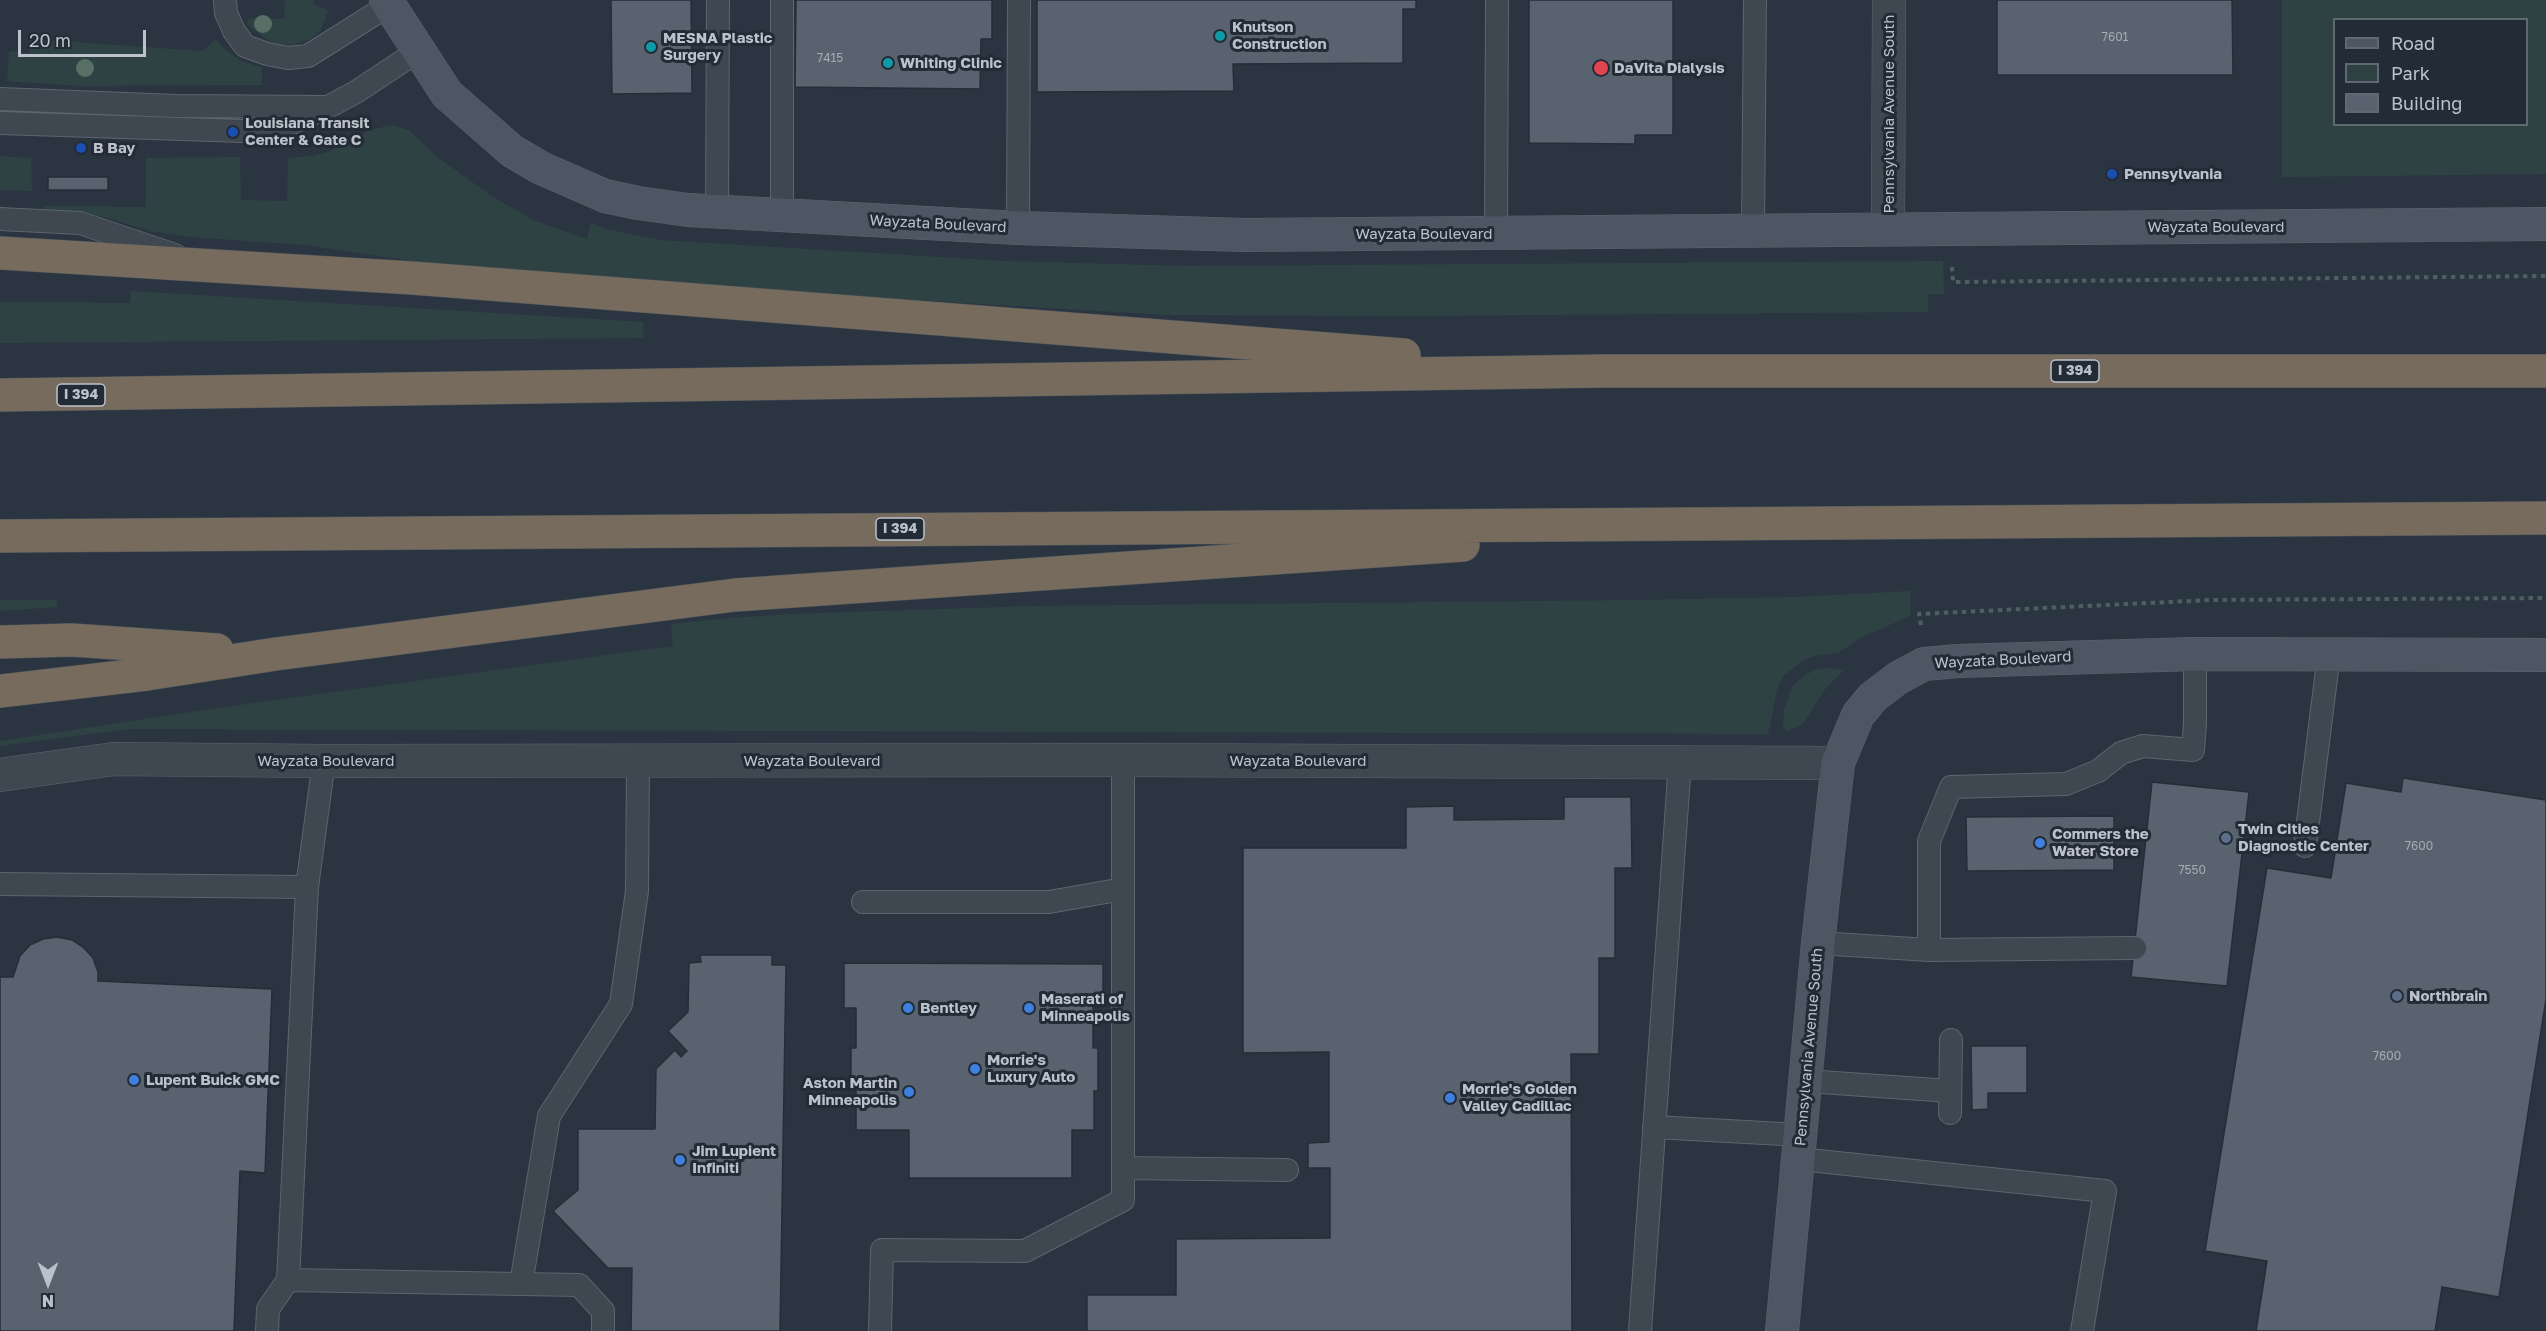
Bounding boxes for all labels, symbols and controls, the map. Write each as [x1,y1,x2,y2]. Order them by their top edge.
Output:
street label: Pennsylvania Avenue South [1880,14,1898,214]
scale bar [21,18,148,56]
place label: Knutson Construction [1232,18,1327,53]
legend [2333,18,2528,126]
text: 20 m [29,29,71,51]
place label: MESNA Plastic Surgery [663,29,772,64]
marker: Knutson Construction [1213,29,1227,43]
house number: 7601 [2102,30,2128,44]
text: Road [2391,32,2435,54]
marker: MESNA Plastic Surgery [644,40,658,54]
house number: 7415 [817,51,843,65]
place label: Whiting Clinic [900,54,1002,72]
marker: Whiting Clinic [881,56,895,70]
marker: DaVita Dialysis [1592,59,1610,77]
place label: DaVita Dialysis [1614,59,1725,77]
text: Park [2391,62,2430,84]
text: Building [2391,92,2462,114]
place label: Louisiana Transit Center & Gate C [245,114,369,149]
marker: Louisiana Transit Center & Gate C [226,125,240,139]
place label: B Bay [93,139,135,157]
marker: B Bay [74,141,88,155]
place label: Pennsylvania [2124,165,2222,183]
marker: Pennsylvania [2105,167,2119,181]
street label: Wayzata Boulevard [869,211,1007,237]
street label: Wayzata Boulevard [2147,218,2285,236]
street label: Wayzata Boulevard [1355,225,1493,243]
road number: I 394 [2051,360,2099,382]
road number: I 394 [57,384,105,406]
road number: I 394 [876,518,924,540]
street label: Wayzata Boulevard [1934,647,2072,673]
street label: Wayzata Boulevard [257,752,395,770]
street label: Wayzata Boulevard [743,752,881,770]
street label: Wayzata Boulevard [1229,752,1367,770]
place label: Twin Cities Diagnostic Center [2238,820,2369,855]
place label: Commers the Water Store [2052,825,2149,860]
marker: Twin Cities Diagnostic Center [2219,831,2233,845]
marker: Commers the Water Store [2033,836,2047,850]
house number: 7600 [2405,839,2433,853]
house number: 7550 [2178,863,2206,877]
street label: Pennsylvania Avenue South [1791,947,1827,1147]
place label: Northbrain [2409,987,2487,1005]
marker: Northbrain [2390,989,2404,1003]
place label: Maserati of Minneapolis [1041,990,1130,1025]
place label: Bentley [920,999,977,1017]
marker: Bentley [901,1001,915,1015]
marker: Maserati of Minneapolis [1022,1001,1036,1015]
house number: 7600 [2373,1049,2401,1063]
place label: Morrie's Luxury Auto [987,1051,1075,1086]
marker: Morrie's Luxury Auto [968,1062,982,1076]
place label: Lupent Buick GMC [146,1071,280,1089]
marker: Lupent Buick GMC [127,1073,141,1087]
place label: Aston Martin Minneapolis [803,1074,897,1109]
place label: Morrie's Golden Valley Cadillac [1462,1080,1577,1115]
marker: Aston Martin Minneapolis [902,1085,916,1099]
marker: Morrie's Golden Valley Cadillac [1443,1091,1457,1105]
place label: Jim Lupient Infiniti [692,1142,776,1177]
marker: Jim Lupient Infiniti [673,1153,687,1167]
north arrow [18,1253,78,1313]
text: N [42,1291,54,1311]

